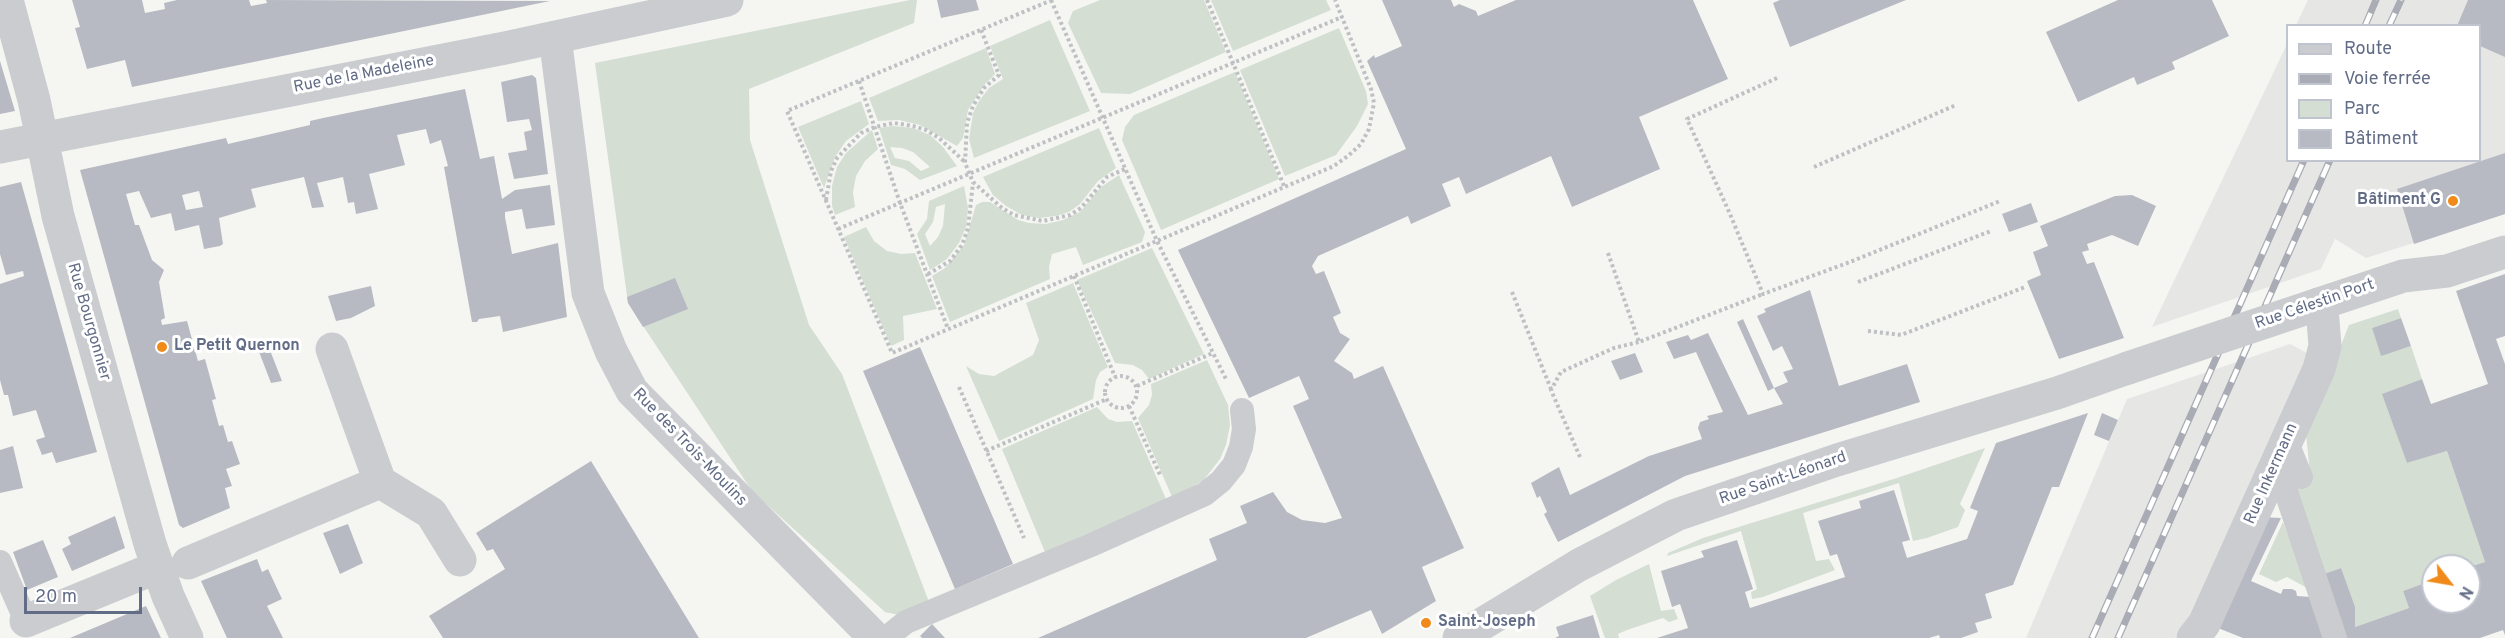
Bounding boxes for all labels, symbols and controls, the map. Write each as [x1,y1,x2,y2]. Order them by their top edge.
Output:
legend [2286,24,2481,162]
text: Route [2344,38,2392,61]
street label: Rue de la Madeleine [292,52,436,98]
text: Voie ferrée [2344,68,2431,91]
text: Parc [2344,98,2380,121]
text: Bâtiment [2344,128,2418,151]
place label: Bâtiment G [2357,191,2441,211]
marker: Bâtiment G [2446,194,2460,208]
street label: Rue Bourgonnier [62,261,114,383]
street label: Rue Célestin Port [2253,276,2377,334]
place label: Le Petit Quernon [174,337,300,357]
marker: Le Petit Quernon [155,340,169,354]
street label: Rue des Trois-Moulins [628,385,750,511]
street label: Rue Inkermann [2241,420,2303,528]
street label: Rue Saint-Léonard [1717,448,1849,510]
north arrow [2421,554,2481,614]
scale bar [27,575,146,613]
text: N [2453,582,2476,602]
text: 20 m [35,586,77,609]
place label: Saint-Joseph [1438,613,1536,633]
marker: Saint-Joseph [1419,616,1433,630]

